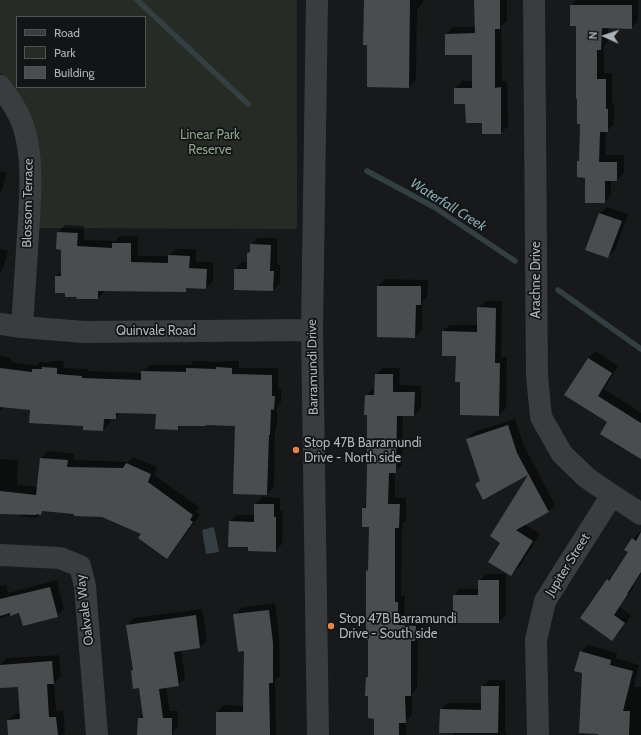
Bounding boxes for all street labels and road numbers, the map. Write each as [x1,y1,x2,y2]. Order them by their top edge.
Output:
street label: Blossom Terrace [19,158,37,248]
street label: Arachne Drive [528,241,544,319]
street label: Barramundi Drive [304,319,322,415]
street label: Quinvale Road [116,323,196,339]
street label: Jupiter Street [542,531,594,599]
street label: Oakvale Way [73,574,97,646]

